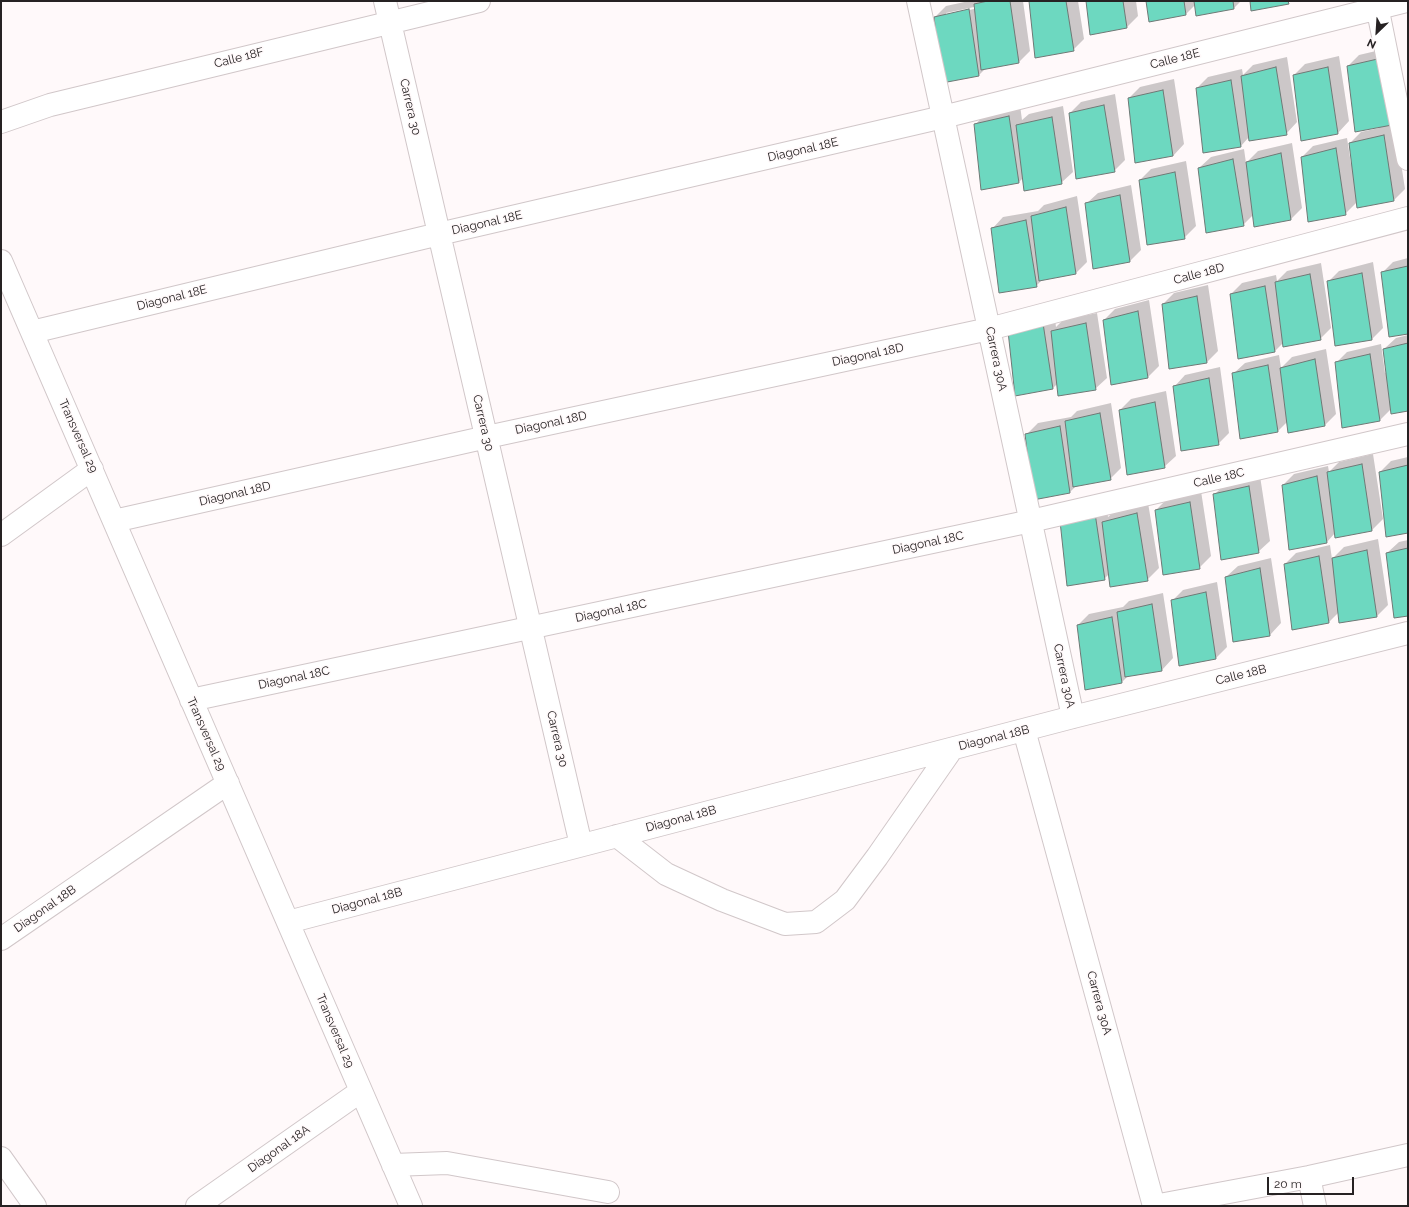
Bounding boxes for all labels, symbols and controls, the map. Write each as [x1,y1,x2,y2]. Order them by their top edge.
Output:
north arrow [1357,12,1397,52]
text: N [1365,36,1378,51]
street label: Calle 18F [213,45,265,71]
street label: Calle 18E [1149,46,1201,72]
street label: Carrera 30 [397,77,423,137]
street label: Diagonal 18E [766,135,840,165]
street label: Diagonal 18E [450,208,524,238]
street label: Calle 18D [1172,260,1226,288]
street label: Diagonal 18E [135,282,209,314]
street label: Carrera 30A [982,325,1010,393]
street label: Diagonal 18D [831,340,905,370]
street label: Carrera 30 [470,393,496,453]
street label: Transversal 29 [55,397,101,475]
street label: Diagonal 18D [514,408,588,438]
street label: Calle 18C [1192,465,1246,491]
street label: Diagonal 18D [198,479,272,509]
street label: Diagonal 18C [891,528,965,558]
street label: Diagonal 18C [574,596,648,626]
street label: Carrera 30A [1050,642,1078,710]
street label: Calle 18B [1214,662,1268,688]
street label: Diagonal 18C [257,663,331,693]
street label: Transversal 29 [183,695,229,773]
street label: Carrera 30 [544,709,570,769]
street label: Diagonal 18B [957,722,1031,754]
street label: Diagonal 18B [644,803,718,835]
street label: Diagonal 18B [11,882,79,936]
street label: Diagonal 18B [330,885,404,917]
street label: Carrera 30A [1084,970,1114,1036]
street label: Transversal 29 [313,992,357,1070]
street label: Diagonal 18A [245,1122,313,1176]
scale bar [1269,1169,1356,1195]
text: 20 m [1274,1177,1302,1191]

